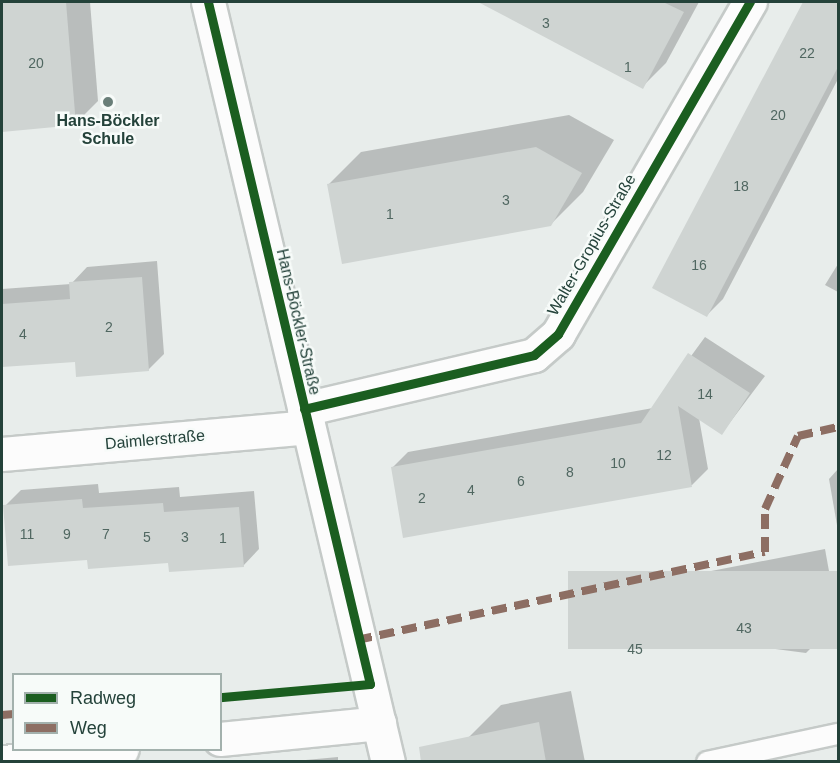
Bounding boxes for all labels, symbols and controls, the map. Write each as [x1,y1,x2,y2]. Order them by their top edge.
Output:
house number: 3 [542,15,550,31]
house number: 22 [799,45,815,61]
house number: 20 [28,55,44,71]
house number: 1 [624,59,632,75]
marker: Hans-Böckler Schule [101,95,115,109]
house number: 20 [770,107,786,123]
place label: Hans-Böckler Schule [56,111,160,149]
street label: Walter-Gropius-Straße [544,171,640,319]
house number: 18 [733,178,749,194]
house number: 3 [502,192,510,208]
house number: 1 [386,206,394,222]
street label: Hans-Böckler-Straße [272,247,324,397]
house number: 16 [691,257,707,273]
house number: 2 [105,319,113,335]
house number: 4 [19,326,27,342]
house number: 14 [697,386,713,402]
street label: Daimlerstraße [104,426,206,454]
house number: 12 [656,447,672,463]
house number: 10 [610,455,626,471]
house number: 8 [566,464,574,480]
house number: 6 [517,473,525,489]
house number: 4 [467,482,475,498]
house number: 2 [418,490,426,506]
house number: 11 [20,526,34,542]
house number: 9 [63,526,71,542]
house number: 7 [102,526,110,542]
house number: 5 [143,529,151,545]
house number: 3 [181,529,189,545]
house number: 1 [219,530,227,546]
house number: 43 [736,620,752,636]
house number: 45 [627,641,643,657]
legend [12,673,222,751]
text: Radweg [70,688,136,708]
text: Weg [70,718,107,738]

